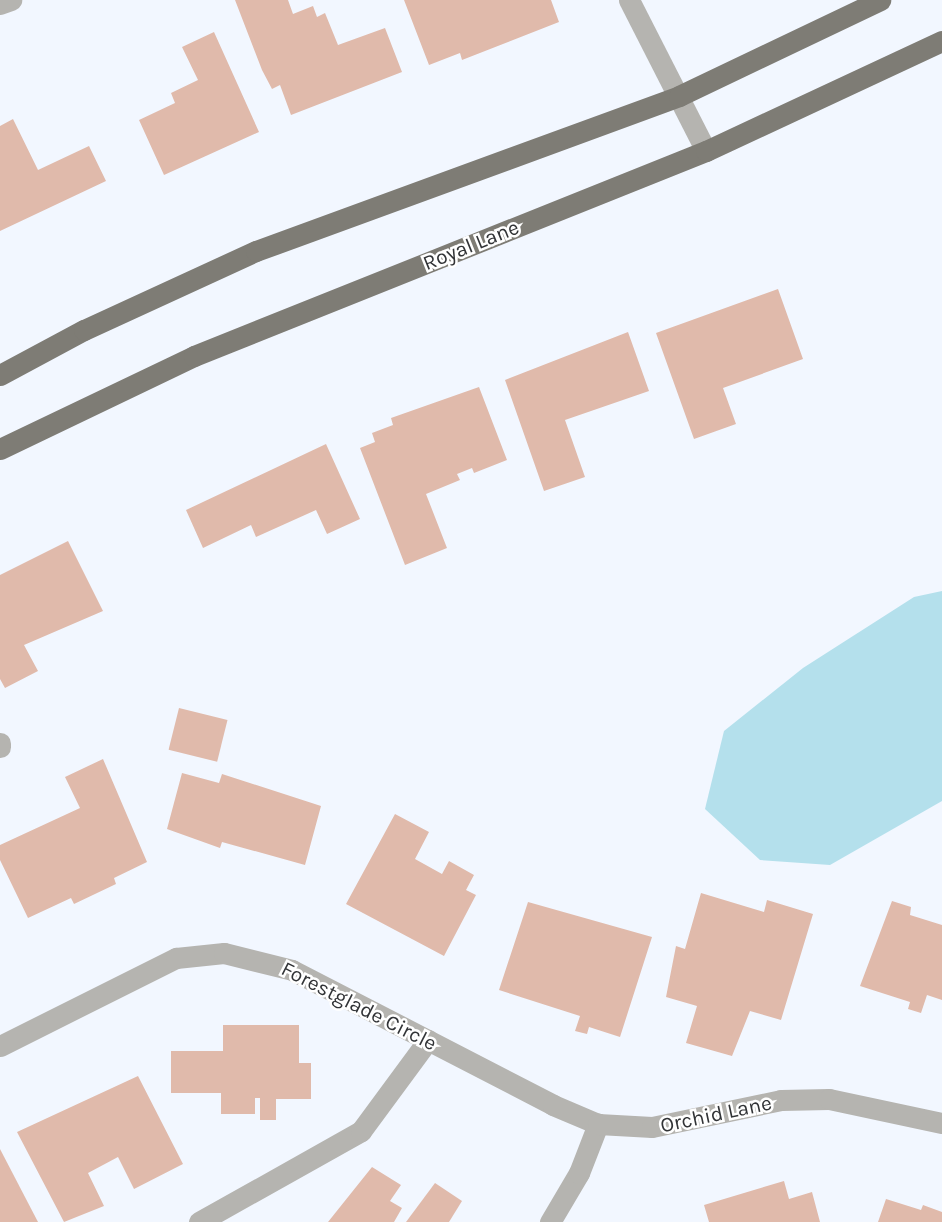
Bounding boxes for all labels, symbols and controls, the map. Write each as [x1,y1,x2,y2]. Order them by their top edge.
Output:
street label: Royal Lane [419,214,523,276]
street label: Forestglade Circle [277,956,441,1056]
street label: Orchid Lane [658,1090,774,1138]

